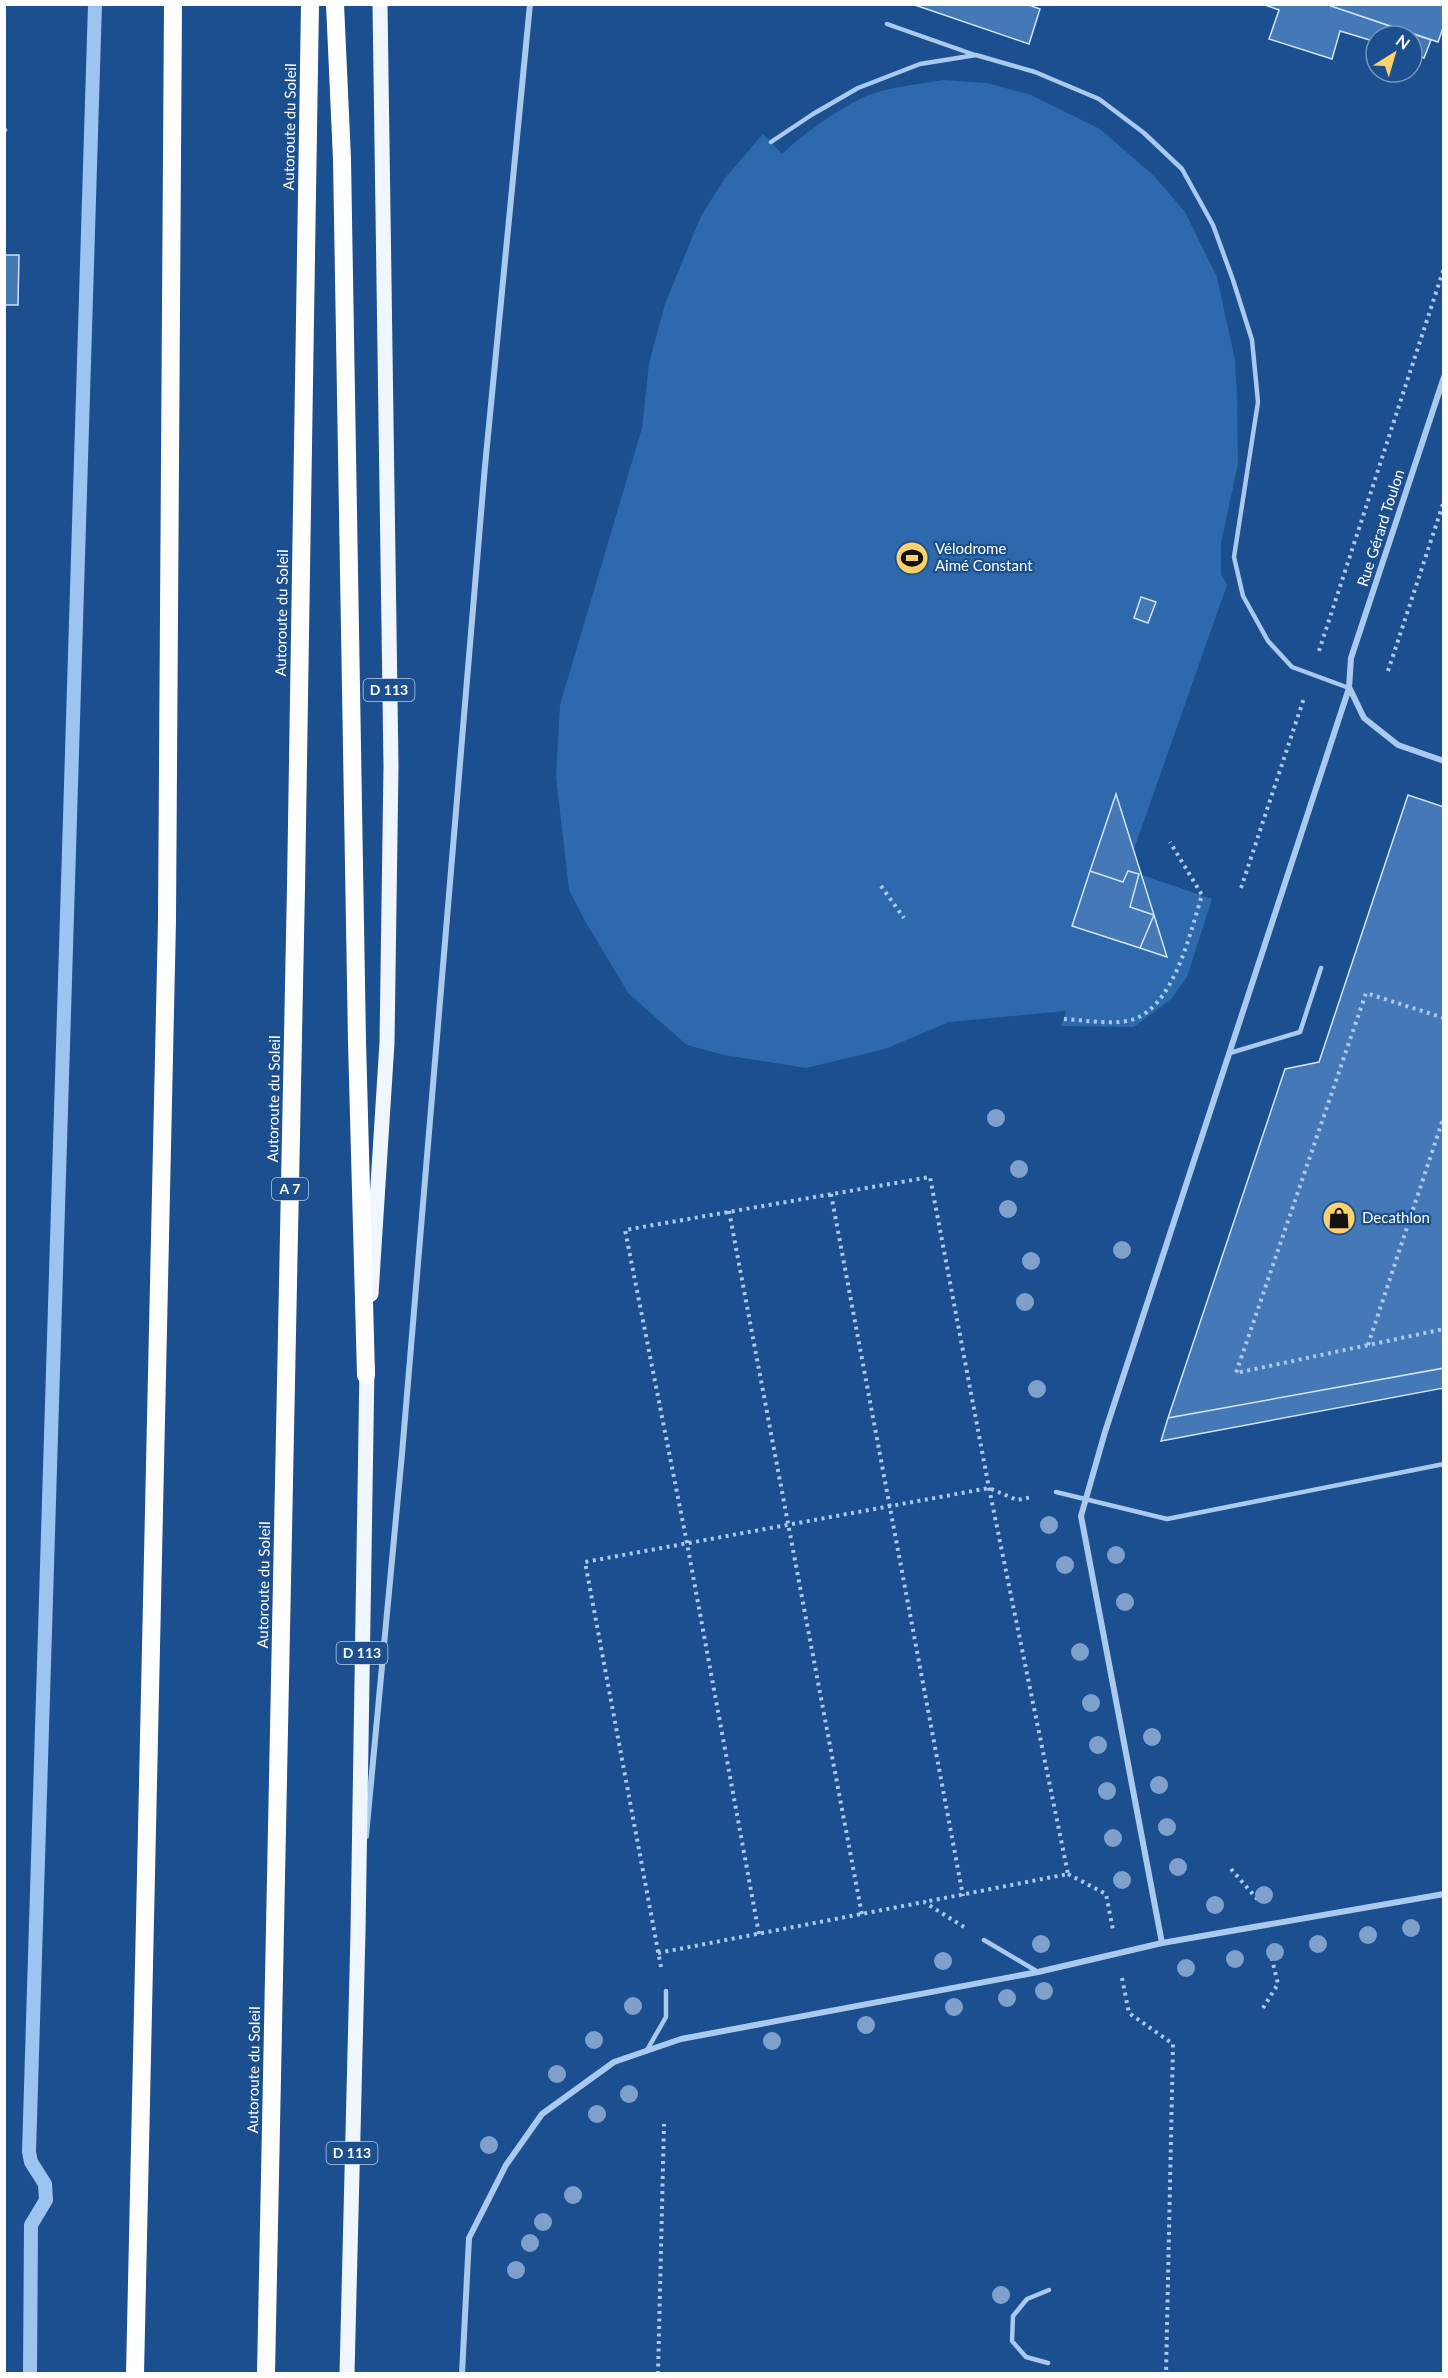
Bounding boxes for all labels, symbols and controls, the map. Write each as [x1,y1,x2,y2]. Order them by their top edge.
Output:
north arrow [1364,24,1424,84]
text: N [1393,30,1414,53]
street label: Autoroute du Soleil [279,63,299,191]
street label: Rue Gérard Toulon [1353,467,1407,589]
place label: Vélodrome Aimé Constant [935,539,1033,574]
sports icon: Vélodrome Aimé Constant [894,540,930,576]
street label: Autoroute du Soleil [271,549,291,677]
road number: D 113 [364,679,414,701]
street label: Autoroute du Soleil [263,1035,283,1163]
road number: A 7 [272,1178,308,1200]
shop icon: Decathlon [1321,1200,1357,1236]
place label: Decathlon [1362,1208,1430,1226]
street label: Autoroute du Soleil [253,1521,273,1649]
road number: D 113 [336,1642,388,1664]
street label: Autoroute du Soleil [243,2006,263,2134]
road number: D 113 [326,2142,378,2164]

